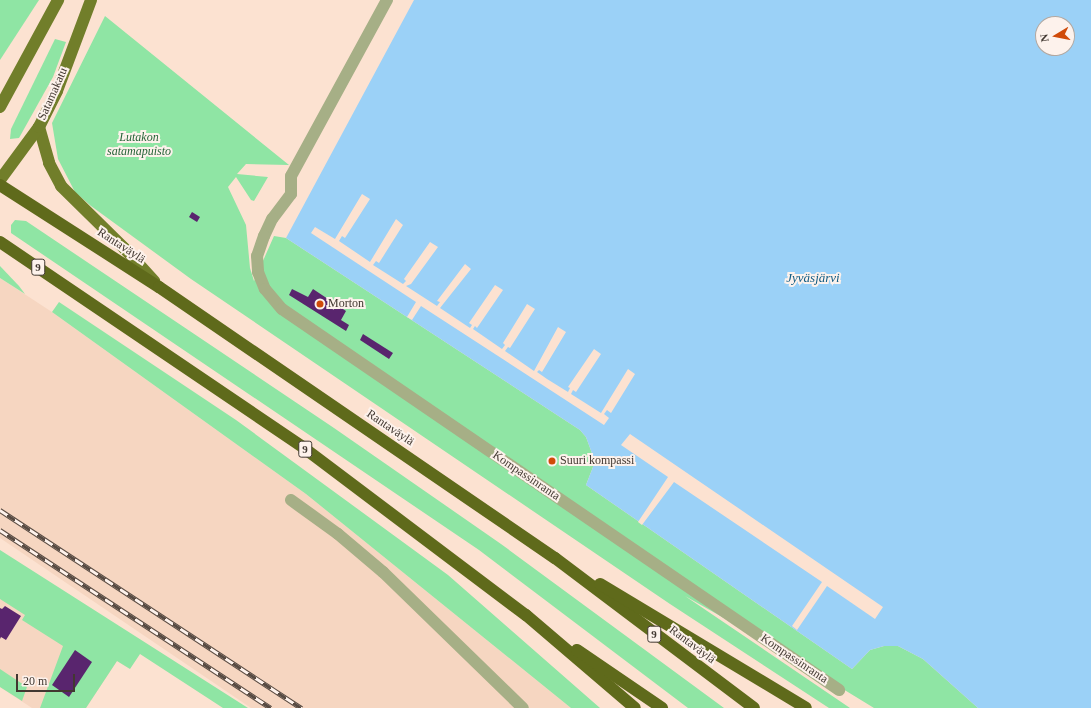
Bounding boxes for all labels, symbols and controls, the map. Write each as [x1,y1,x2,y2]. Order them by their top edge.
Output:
north arrow [1035,16,1075,56]
text: N [1038,33,1051,43]
street label: Satamakatu [35,66,71,122]
park label: Lutakon satamapuisto [107,131,171,159]
street label: Rantaväylä [94,225,148,267]
road number: 9 [31,258,45,276]
water label: Jyväsjärvi [786,270,840,286]
place label: Morton [328,297,364,311]
marker: Morton [315,299,325,309]
street label: Rantaväylä [364,407,416,449]
road number: 9 [298,440,312,458]
street label: Kompassinranta [490,448,562,504]
place label: Suuri kompassi [560,454,634,468]
marker: Suuri kompassi [547,456,557,466]
street label: Rantaväylä [666,623,718,667]
road number: 9 [647,625,661,643]
street label: Kompassinranta [758,631,830,687]
scale bar [18,666,77,692]
text: 20 m [23,674,47,688]

